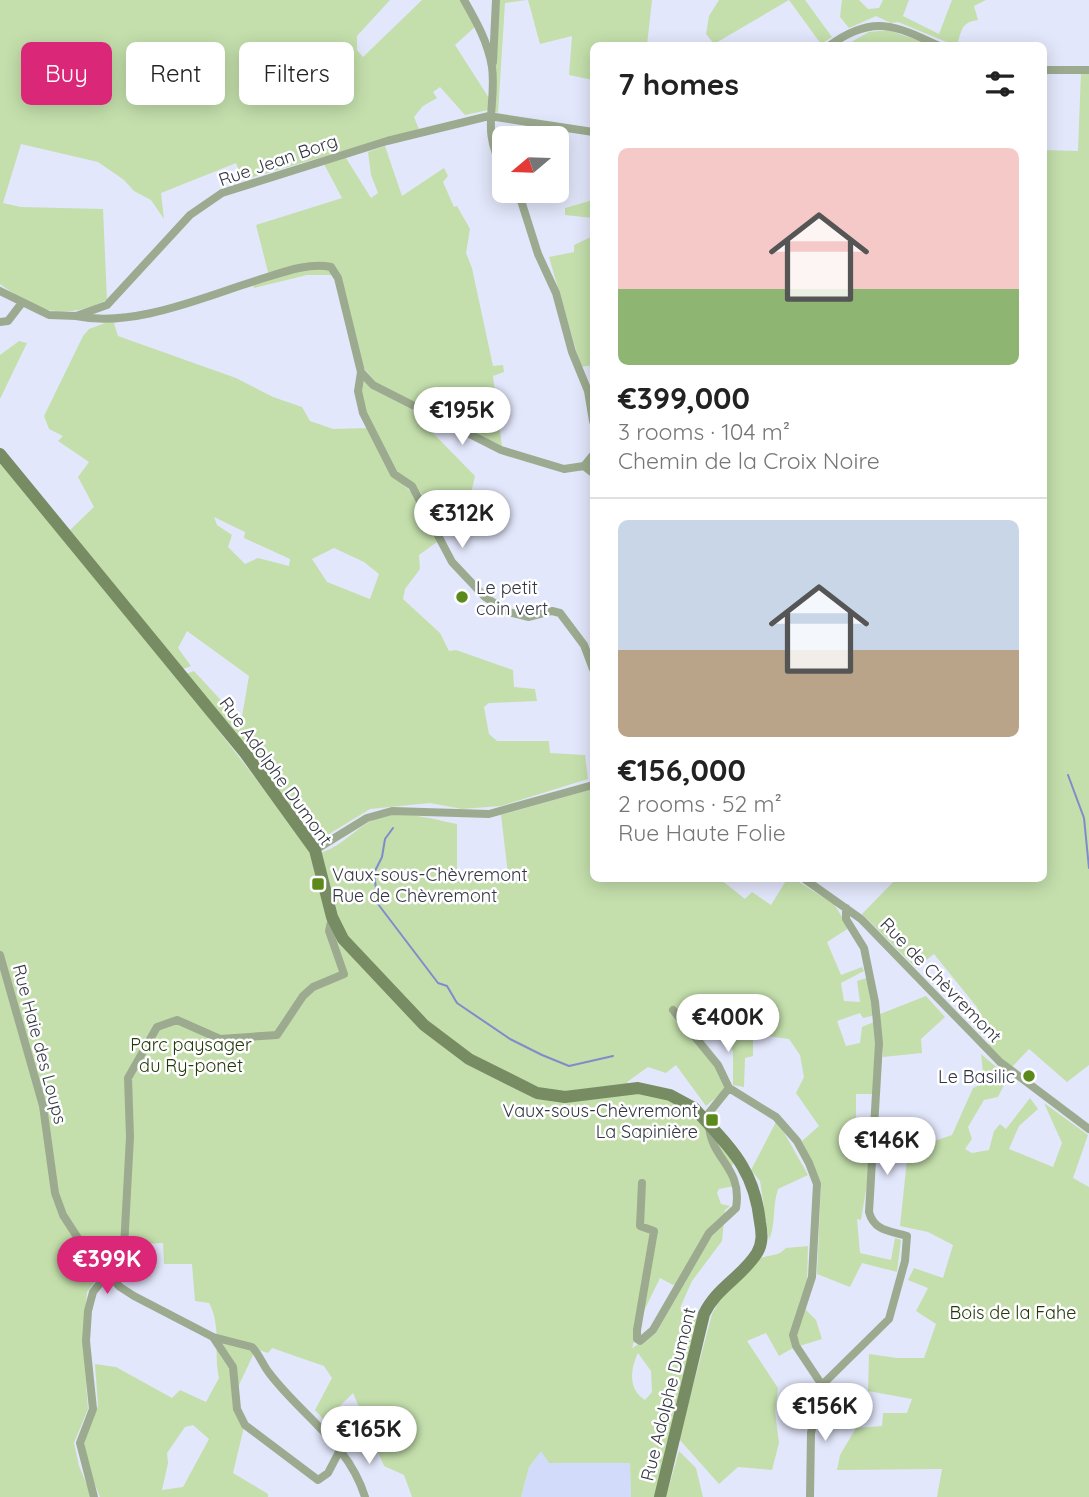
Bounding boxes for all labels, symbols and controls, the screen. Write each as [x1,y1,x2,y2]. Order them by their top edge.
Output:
chip: Buy [21,42,112,105]
chip: Rent [126,42,225,105]
chip: Filters [239,42,354,105]
text: 7 homes [618,65,739,103]
icon: filters [981,65,1019,103]
north arrow [492,126,569,203]
map controls [492,126,569,203]
street label: Rue Jean Borg [215,129,341,191]
icon: home [756,194,882,320]
text: €399,000 [618,379,750,417]
pin: €195K [413,388,511,447]
text: €195K [430,395,494,424]
text: 3 rooms · 104 m² [618,417,790,446]
text: Chemin de la Croix Noire [618,446,880,475]
pin: €312K [413,490,511,550]
text: €312K [430,498,494,527]
icon: home [756,566,882,692]
place label: Le petit coin vert [476,576,548,620]
marker: Le petit coin vert [454,589,470,605]
street label: Rue Adolphe Dumont [214,692,338,850]
text: €156,000 [618,751,746,789]
text: 2 rooms · 52 m² [618,789,782,818]
text: Rue Haute Folie [618,818,786,847]
place label: Vaux-sous-Chèvremont Rue de Chèvremont [332,863,528,907]
marker: Vaux-sous-Chèvremont Rue de Chèvremont [310,876,326,892]
street label: Rue de Chèvremont [875,913,1007,1047]
street label: Rue Haie des Loups [8,962,72,1126]
pin: €400K [679,995,777,1054]
text: €400K [692,1002,764,1031]
park label: Parc paysager du Ry-ponet [130,1033,252,1077]
place label: Le Basilic [938,1065,1015,1088]
marker: Le Basilic [1021,1068,1037,1084]
place label: Vaux-sous-Chèvremont La Sapinière [502,1099,698,1143]
marker: Vaux-sous-Chèvremont La Sapinière [704,1112,720,1128]
pin: €146K [838,1118,936,1177]
text: €146K [855,1125,919,1154]
pin: €399K [58,1236,156,1296]
text: €399K [73,1244,141,1273]
park label: Bois de la Fahe [950,1301,1076,1324]
street label: Rue Adolphe Dumont [635,1305,701,1483]
pin: €156K [776,1384,874,1443]
text: €156K [793,1391,857,1420]
pin: €165K [320,1406,418,1466]
text: €165K [337,1414,401,1443]

